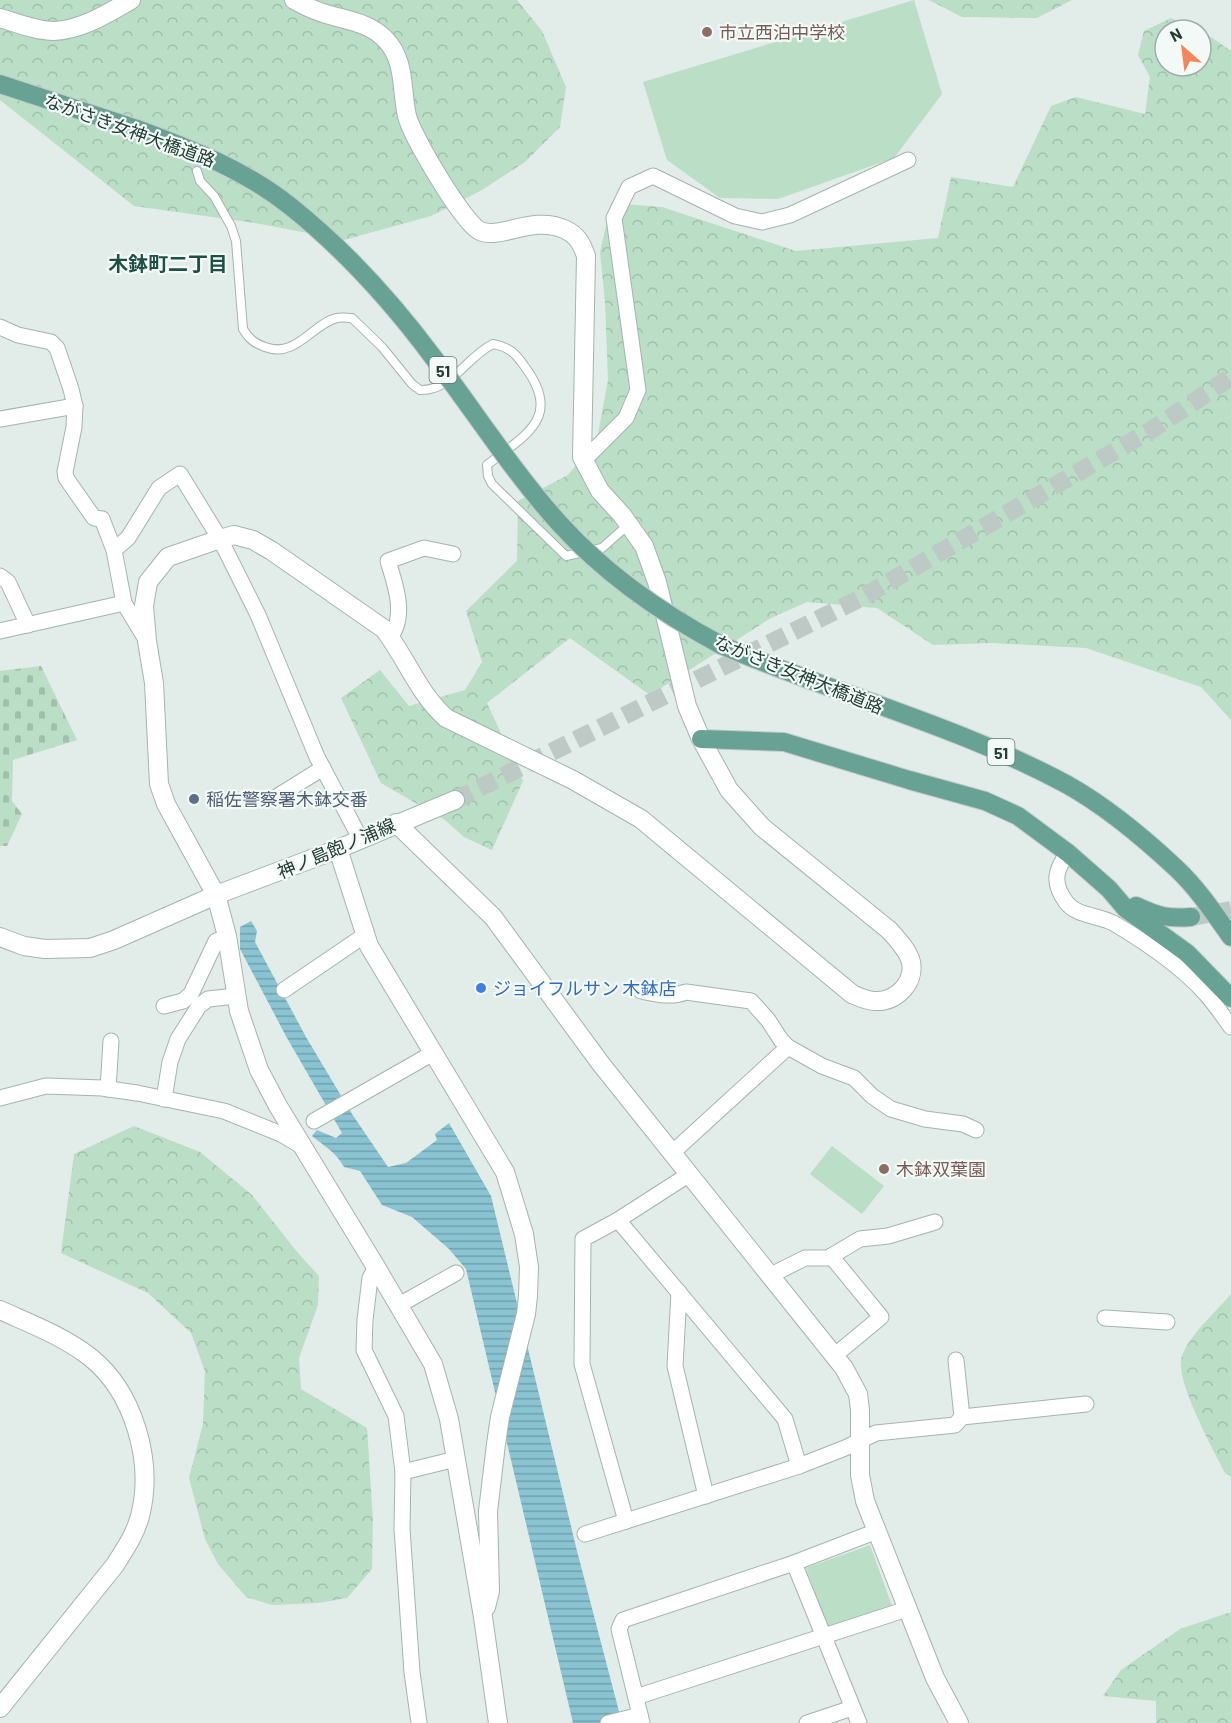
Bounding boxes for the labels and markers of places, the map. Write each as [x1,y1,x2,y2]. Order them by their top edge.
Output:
place label: 市立西泊中学校 [719,21,845,43]
marker: 市立西泊中学校 [700,25,714,39]
place label: 稲佐警察署木鉢交番 [206,788,368,810]
marker: 稲佐警察署木鉢交番 [187,792,201,806]
place label: ジョイフルサン 木鉢店 [493,977,677,999]
marker: ジョイフルサン 木鉢店 [474,981,488,995]
place label: 木鉢双葉園 [896,1158,986,1180]
marker: 木鉢双葉園 [877,1162,891,1176]

